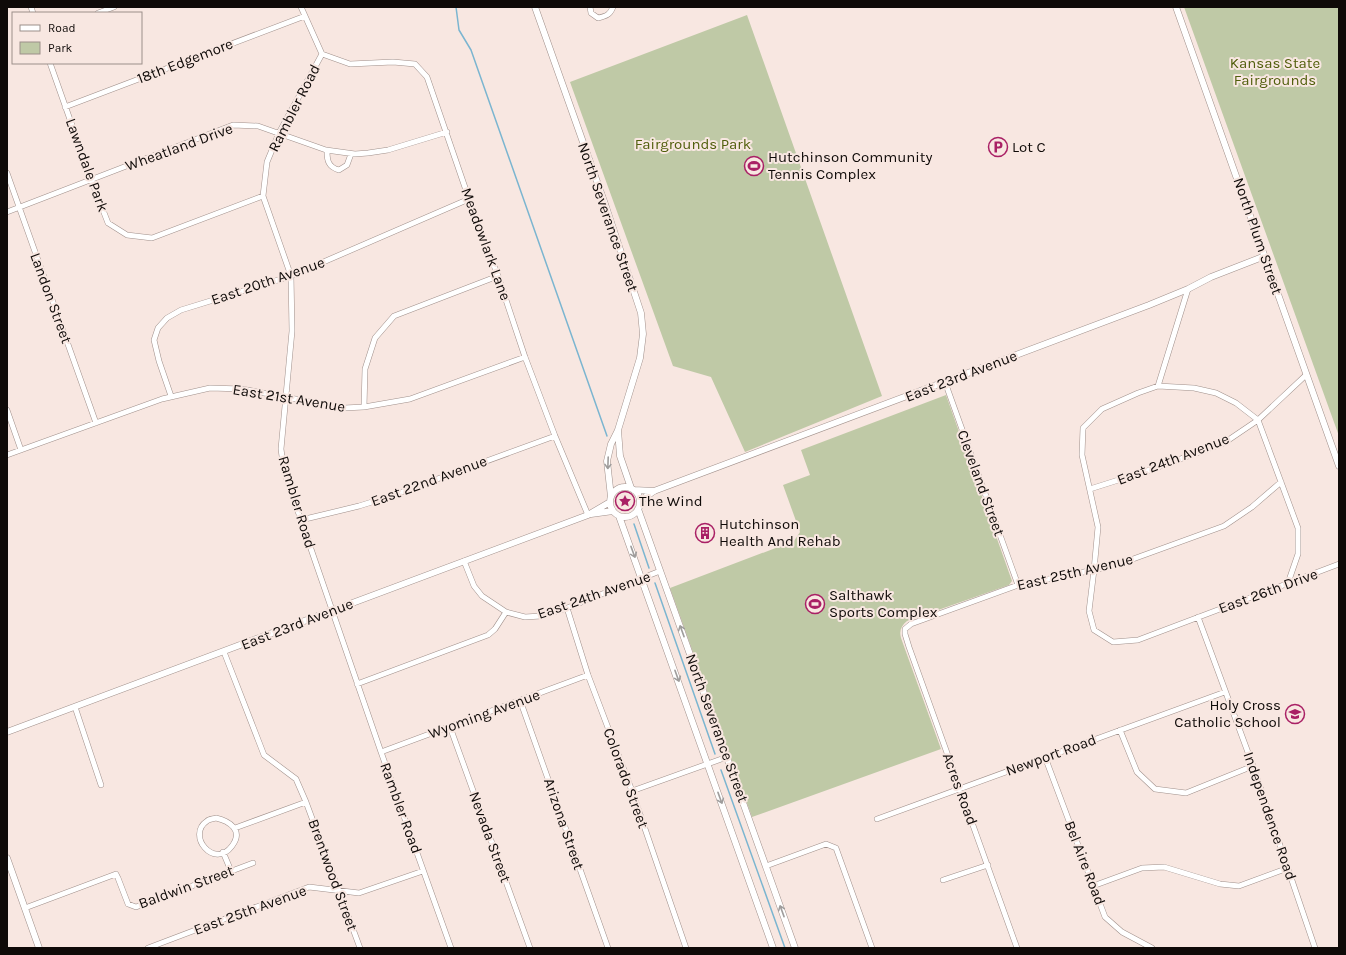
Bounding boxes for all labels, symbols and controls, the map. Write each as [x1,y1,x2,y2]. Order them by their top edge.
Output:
legend [12,12,142,64]
text: Road [48,21,76,35]
street label: 18th Edgemore [134,34,236,88]
text: Park [48,41,73,55]
park label: Kansas State Fairgrounds [1230,54,1320,89]
street label: Rambler Road [264,61,324,155]
street label: Lawndale Park [62,116,112,214]
street label: Wheatland Drive [123,119,235,175]
park label: Fairgrounds Park [635,135,751,153]
parking icon: Lot C [987,136,1009,158]
place label: Lot C [1012,138,1046,156]
street label: North Severance Street [574,140,642,295]
place label: Hutchinson Community Tennis Complex [768,148,932,183]
sports icon: Hutchinson Community Tennis Complex [743,155,765,177]
street label: North Plum Street [1230,175,1287,297]
street label: Meadowlark Lane [457,185,515,303]
street label: Landon Street [26,250,76,346]
street label: East 20th Avenue [209,253,327,309]
street label: East 23rd Avenue [902,346,1020,406]
street label: East 21st Avenue [231,380,347,416]
street label: Cleveland Street [953,428,1009,539]
street label: East 24th Avenue [1114,429,1232,489]
street label: East 22nd Avenue [369,452,489,510]
street label: Rambler Road [274,454,320,550]
one-way arrow [604,456,612,469]
place icon: The Wind [614,490,636,512]
place label: The Wind [639,492,703,510]
place label: Hutchinson Health And Rehab [719,515,841,550]
building icon: Hutchinson Health And Rehab [694,522,716,544]
one-way arrow [629,546,637,558]
street label: East 25th Avenue [1015,550,1135,594]
street label: East 26th Drive [1216,565,1320,617]
street label: East 24th Avenue [535,567,653,623]
place label: Salthawk Sports Complex [829,586,938,621]
sports icon: Salthawk Sports Complex [804,593,826,615]
street label: East 23rd Avenue [238,594,356,654]
one-way arrow [677,625,685,637]
street label: North Severance Street [682,651,752,805]
one-way arrow [673,669,681,681]
street label: Wyoming Avenue [426,685,542,743]
place label: Holy Cross Catholic School [1174,696,1281,731]
school or university icon: Holy Cross Catholic School [1284,703,1306,725]
street label: Colorado Street [600,725,653,831]
street label: Newport Road [1003,730,1099,780]
street label: Independence Road [1240,749,1300,883]
street label: Acres Road [939,750,981,828]
street label: Rambler Road [376,760,426,856]
street label: Arizona Street [540,776,588,873]
street label: Nevada Street [465,789,515,885]
one-way arrow [717,792,724,805]
street label: Brentwood Street [304,816,362,934]
street label: Bel Aire Road [1061,818,1109,908]
street label: Baldwin Street [136,861,236,913]
street label: East 25th Avenue [191,881,309,939]
one-way arrow [778,905,785,918]

